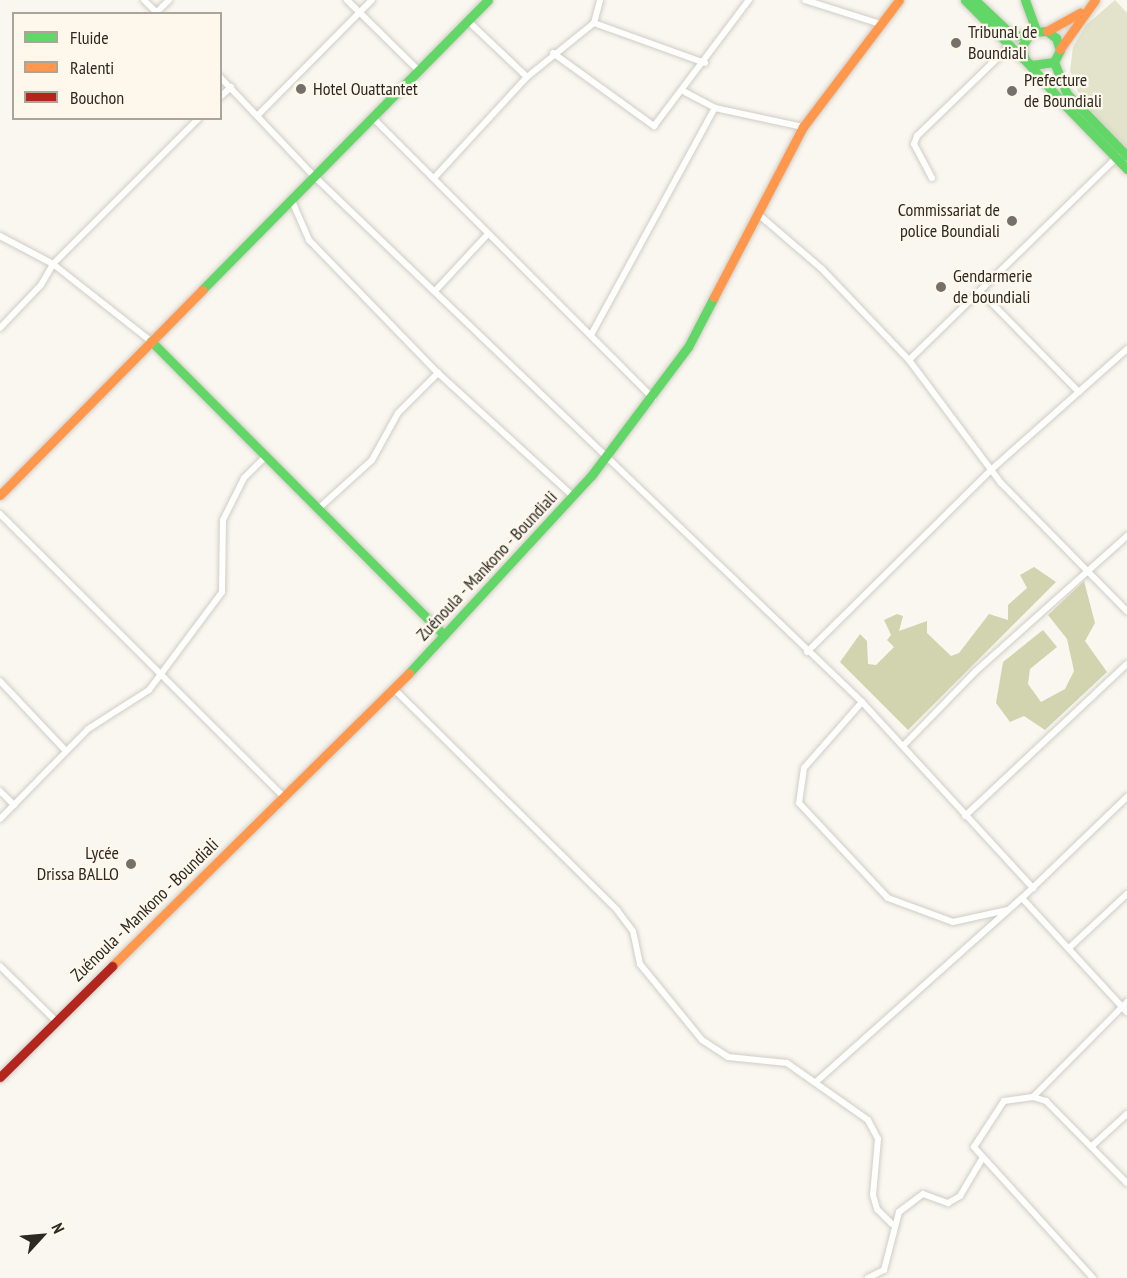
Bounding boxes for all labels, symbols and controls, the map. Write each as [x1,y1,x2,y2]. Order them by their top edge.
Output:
legend [12,12,222,120]
place label: Tribunal de Boundiali [968,22,1037,64]
text: Fluide [70,26,109,49]
marker: Tribunal de Boundiali [949,36,963,50]
text: Ralenti [70,56,114,79]
place label: Prefecture de Boundiali [1024,70,1102,112]
place label: Hotel Ouattantet [313,78,418,100]
marker: Hotel Ouattantet [294,82,308,96]
marker: Prefecture de Boundiali [1005,84,1019,98]
text: Bouchon [70,86,124,109]
place label: Commissariat de police Boundiali [898,200,1000,242]
marker: Commissariat de police Boundiali [1005,214,1019,228]
place label: Gendarmerie de boundiali [953,266,1033,308]
marker: Gendarmerie de boundiali [934,280,948,294]
street label: Zuénoula - Mankono - Boundiali [411,486,563,646]
street label: Zuénoula - Mankono - Boundiali [66,833,224,987]
place label: Lycée Drissa BALLO [37,843,119,886]
marker: Lycée Drissa BALLO [124,857,138,871]
north arrow [12,1206,72,1266]
text: N [47,1220,69,1236]

